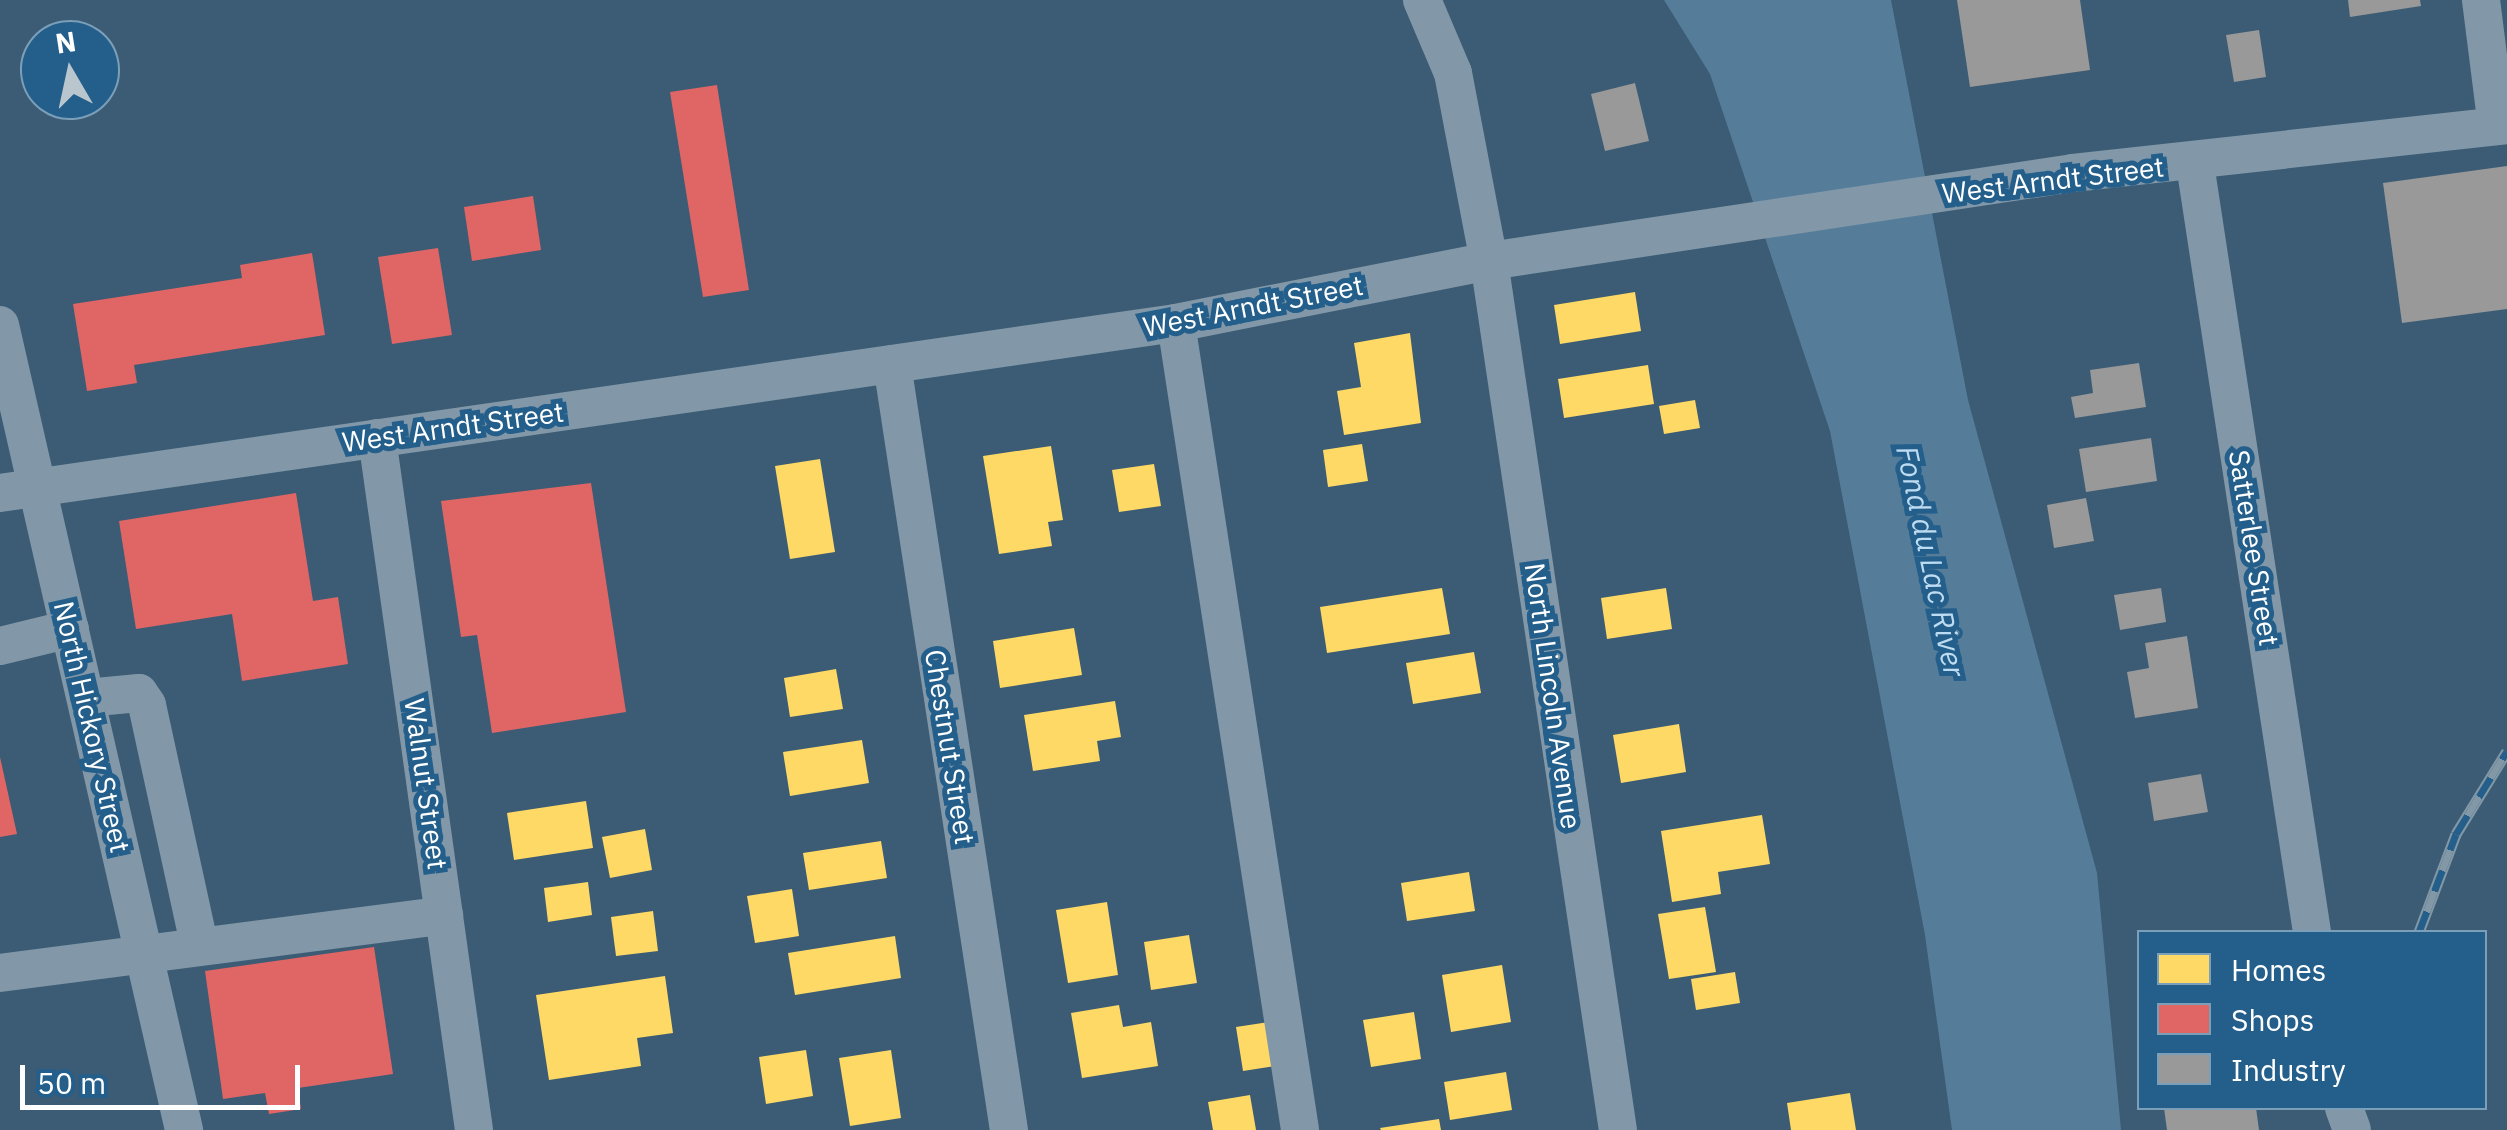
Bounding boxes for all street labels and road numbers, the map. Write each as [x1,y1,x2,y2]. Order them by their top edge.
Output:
street label: West Arndt Street [1940,150,2166,210]
street label: West Arndt Street [1140,268,1366,344]
street label: West Arndt Street [340,395,566,459]
street label: Satterlee Street [2222,448,2286,648]
street label: North Lincoln Avenue [1518,561,1588,831]
street label: North Hickory Street [47,598,137,856]
street label: Chestnut Street [918,647,982,847]
street label: Walnut Street [397,696,455,872]

